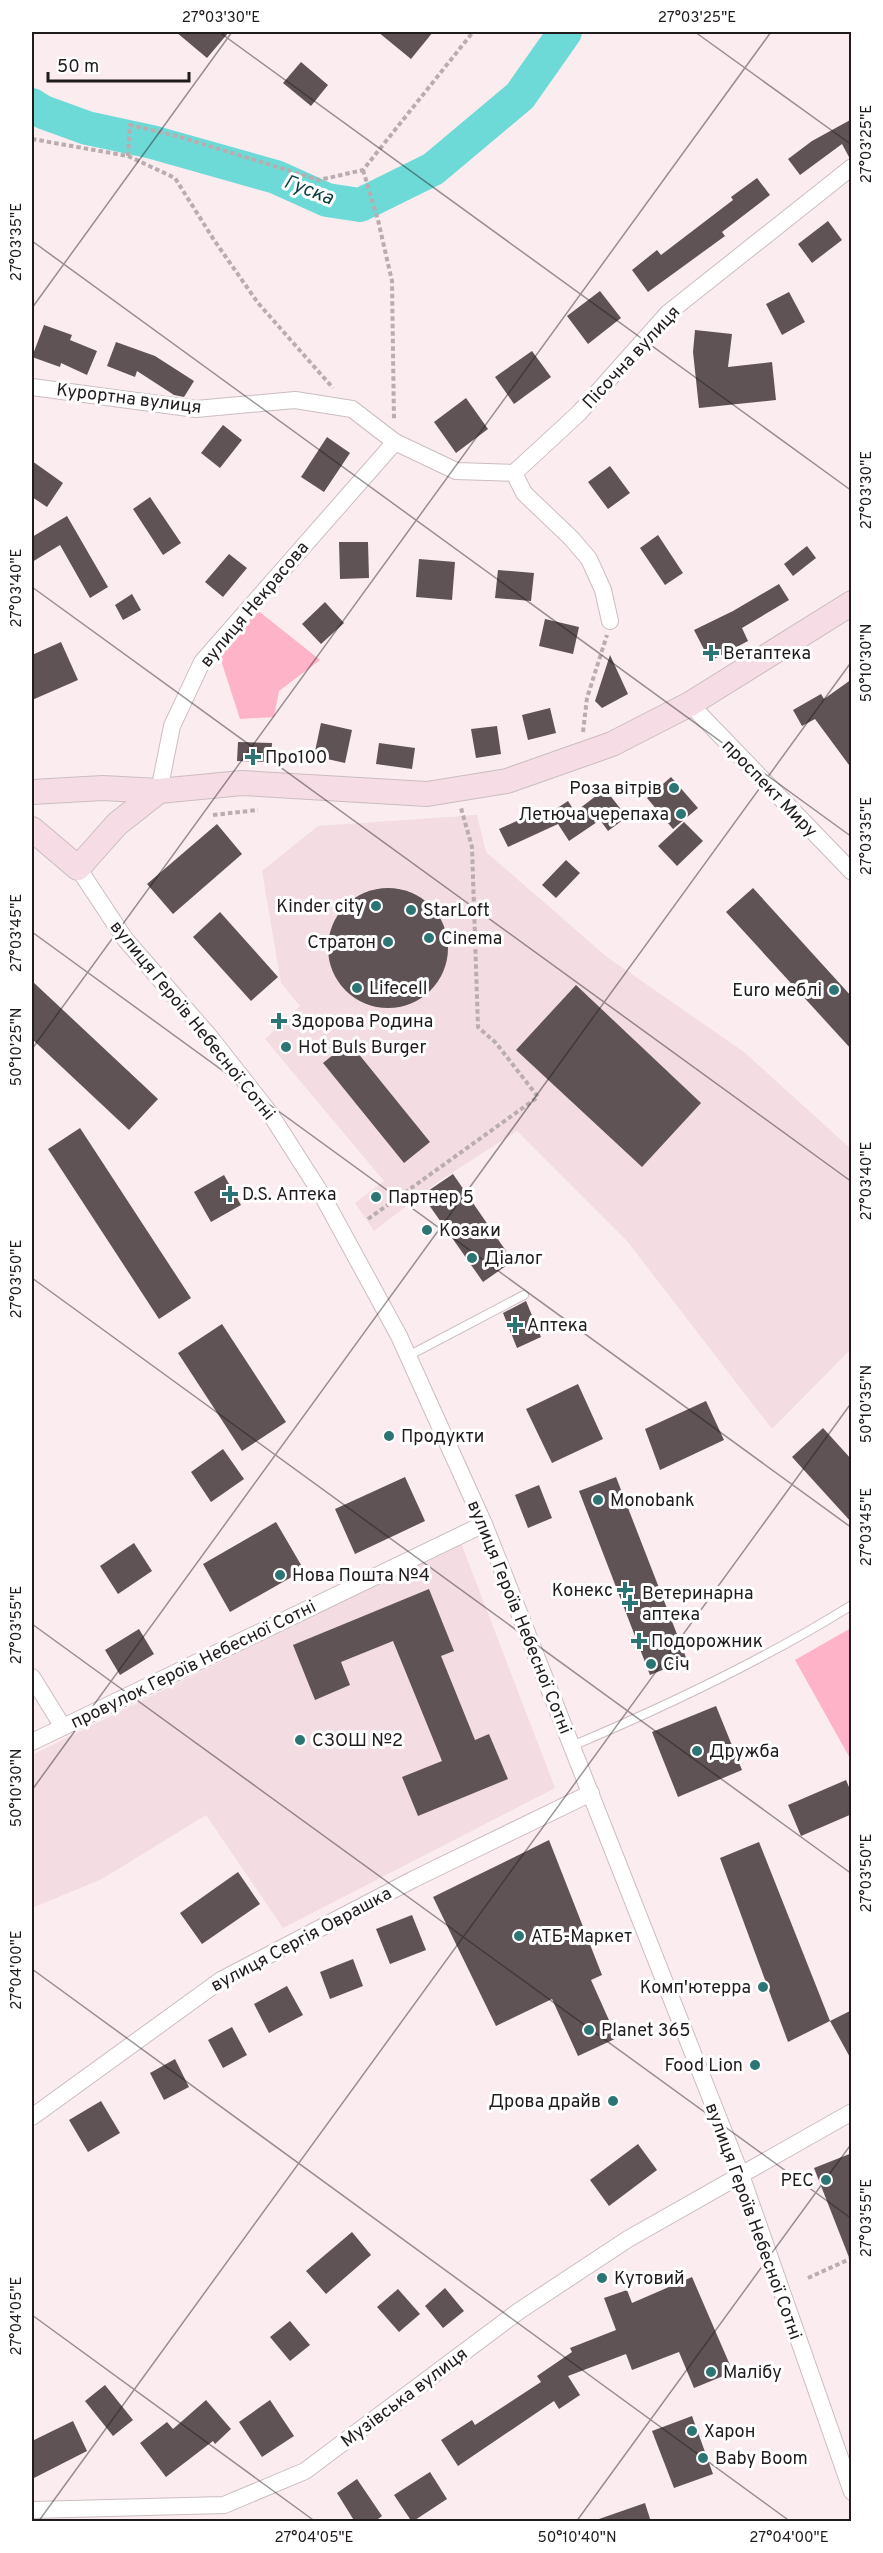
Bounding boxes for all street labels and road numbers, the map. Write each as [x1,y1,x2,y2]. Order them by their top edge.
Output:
street label: Пісочна вулиця [578,302,686,415]
street label: Курортна вулиця [55,379,203,420]
street label: вулиця Некрасова [196,537,315,673]
street label: проспект Миру [716,735,822,843]
street label: вулиця Героїв Небесної Сотні [104,916,280,1125]
street label: вулиця Героїв Небесної Сотні [461,1497,576,1738]
street label: провулок Героїв Небесної Сотні [67,1596,320,1735]
street label: вулиця Сергія Оврашка [207,1883,396,1998]
street label: вулиця Героїв Небесної Сотні [699,2100,806,2343]
street label: Музівська вулиця [337,2343,473,2453]

